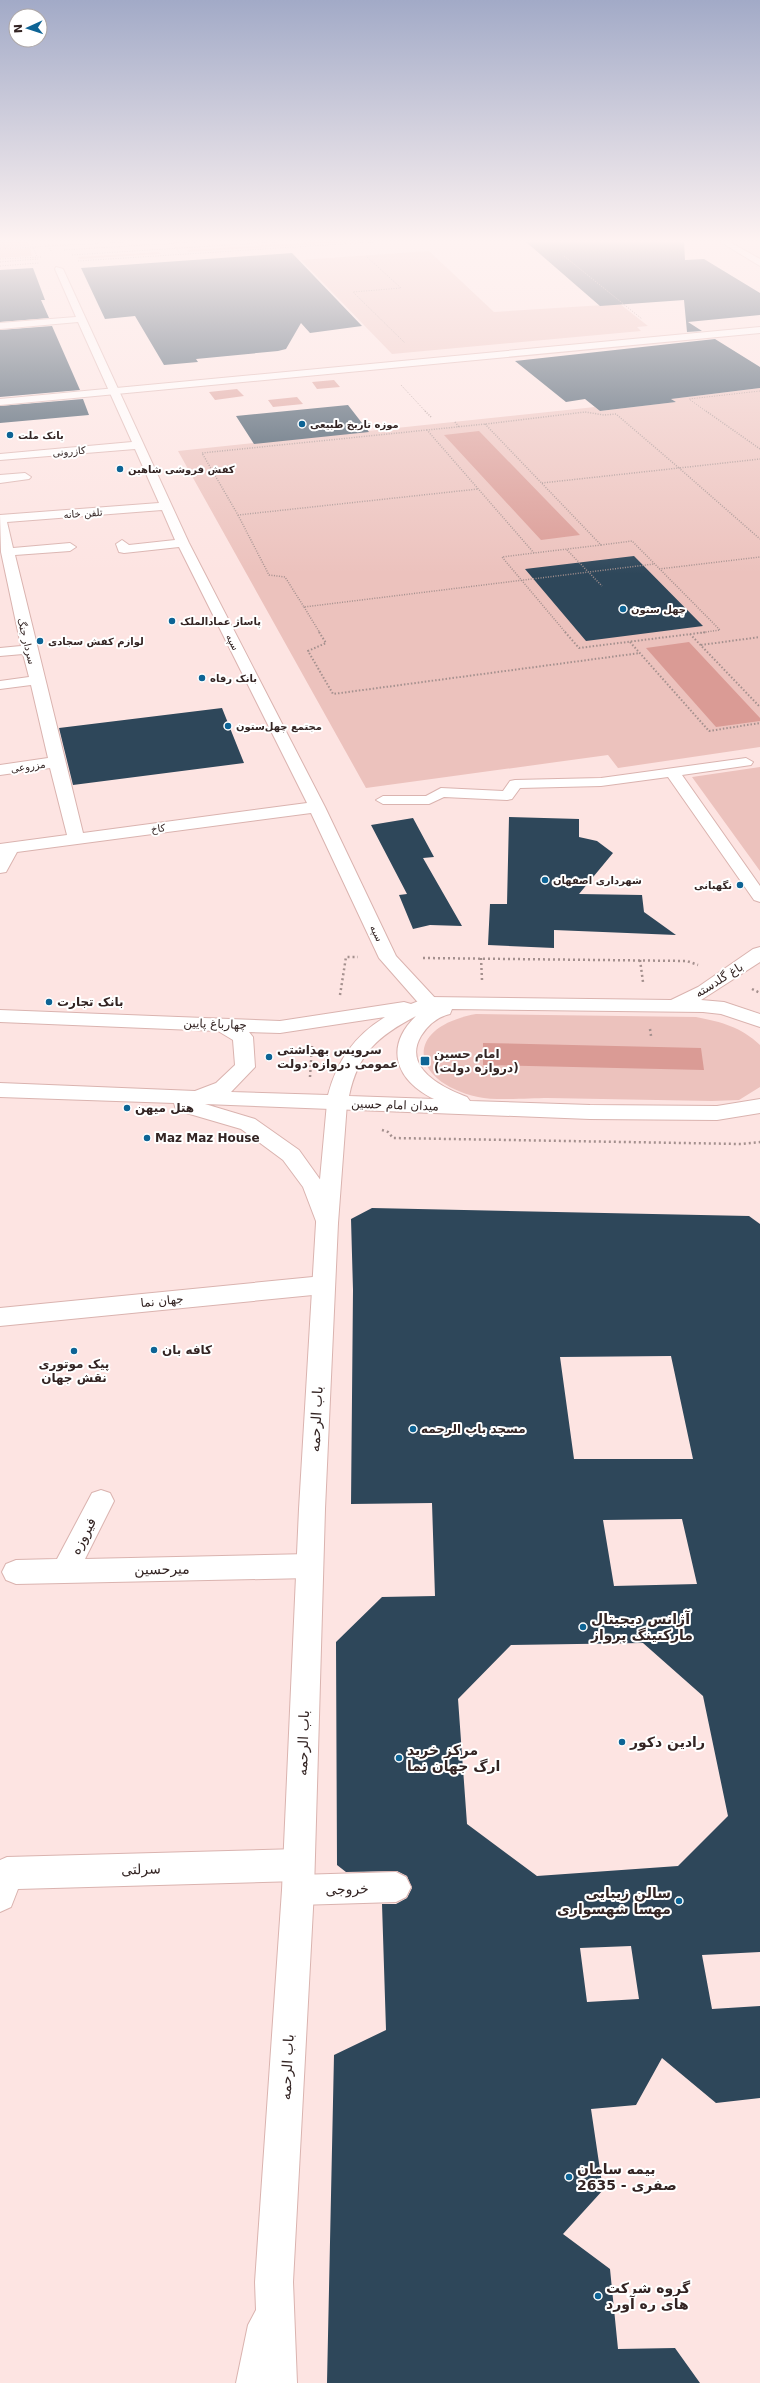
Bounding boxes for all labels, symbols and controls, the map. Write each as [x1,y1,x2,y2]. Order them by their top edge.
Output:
north arrow [8,8,48,48]
text: N [12,24,25,33]
marker: موزه تاریخ طبیعی [297,419,307,429]
place label: موزه تاریخ طبیعی [310,419,399,431]
marker: بانک ملت [5,430,15,440]
place label: بانک ملت [18,430,64,441]
street label: کازرونی [52,445,86,459]
marker: کفش فروشی شاهین [115,464,125,474]
place label: کفش فروشی شاهین [128,464,235,476]
street label: تلفن خانه [63,507,103,520]
marker: چهل ستون [618,604,628,614]
place label: چهل ستون [631,604,686,616]
marker: پاساژ عمادالملک [167,616,177,626]
place label: پاساژ عمادالملک [180,616,261,628]
street label: سردار جنگ [15,617,38,665]
street label: سپه [223,632,241,653]
marker: لوازم کفش سجادی [35,636,45,646]
place label: لوازم کفش سجادی [48,636,144,648]
marker: بانک رفاه [197,673,207,683]
place label: بانک رفاه [210,673,257,685]
marker: مجتمع چهل‌ستون [223,721,233,731]
place label: مجتمع چهل‌ستون [236,721,322,733]
street label: مزروعی [10,759,46,775]
street label: کاخ [150,822,166,836]
marker: شهرداری اصفهان [540,875,550,885]
place label: شهرداری اصفهان [553,875,642,887]
place label: نگهبانی [694,879,732,892]
marker: نگهبانی [735,880,745,890]
street label: سپه [367,923,385,944]
street label: باغ گلدسته [692,960,746,1000]
place label: بانک تجارت [57,995,124,1009]
marker: بانک تجارت [44,997,54,1007]
street label: چهارباغ پایین [183,1016,247,1033]
place label: سرویس بهداشتی عمومی دروازه دولت [277,1043,398,1072]
place label: امام حسین (دروازه دولت) [434,1047,519,1076]
marker: سرویس بهداشتی عمومی دروازه دولت [264,1052,274,1062]
marker: امام حسین (دروازه دولت) [419,1055,431,1067]
street label: میدان امام حسین [351,1096,439,1115]
place label: هتل میهن [135,1101,194,1115]
marker: هتل میهن [122,1103,132,1113]
place label: Maz Maz House [155,1131,260,1145]
marker: Maz Maz House [142,1133,152,1143]
street label: جهان نما [140,1292,184,1310]
place label: کافه بان [162,1343,212,1357]
marker: کافه بان [149,1345,159,1355]
marker: پیک موتوری نقش جهان [69,1346,79,1356]
place label: پیک موتوری نقش جهان [39,1357,109,1385]
street label: باب الرحمه [306,1386,327,1452]
place label: مسجد باب الرحمه [421,1422,526,1436]
marker: مسجد باب الرحمه [408,1424,418,1434]
street label: فیروزه [67,1515,100,1558]
street label: میرحسین [134,1561,190,1578]
place label: آژانس دیجیتال مارکتینگ پرواز [590,1610,693,1644]
marker: آژانس دیجیتال مارکتینگ پرواز [578,1622,588,1632]
street label: باب الرحمه [294,1710,313,1776]
place label: رادین دکور [629,1734,705,1751]
marker: رادین دکور [617,1737,627,1747]
place label: مرکز خرید ارگ جهان نما [407,1742,500,1775]
marker: مرکز خرید ارگ جهان نما [394,1753,404,1763]
street label: سرلتی [121,1860,161,1879]
street label: خروجی [325,1880,369,1899]
place label: سالن زیبایی مهسا شهسواری [557,1885,671,1918]
marker: سالن زیبایی مهسا شهسواری [674,1896,684,1906]
street label: باب الرحمه [277,2034,298,2100]
place label: بیمه سامان 2635 - صفری [577,2161,677,2194]
marker: بیمه سامان 2635 - صفری [564,2172,574,2182]
place label: گروه شرکت های ره آورد [606,2280,691,2313]
marker: گروه شرکت های ره آورد [593,2291,603,2301]

